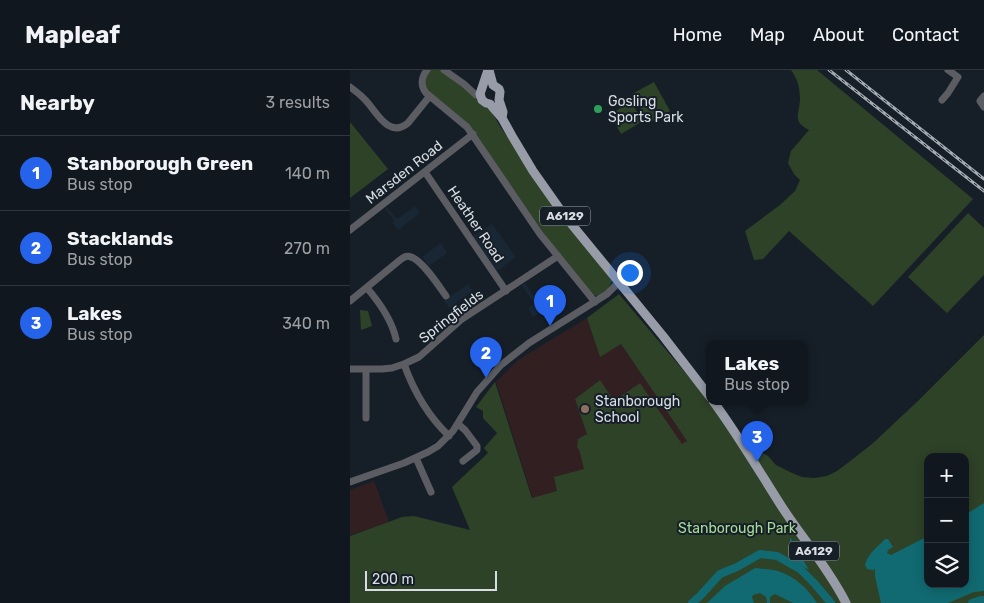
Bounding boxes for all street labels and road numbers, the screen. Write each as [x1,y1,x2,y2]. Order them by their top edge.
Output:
street label: Marsden Road [363,137,446,208]
street label: Heather Road [444,183,508,266]
road number: A6129 [540,206,590,226]
street label: Springfields [416,286,487,347]
road number: A6129 [789,542,839,561]

